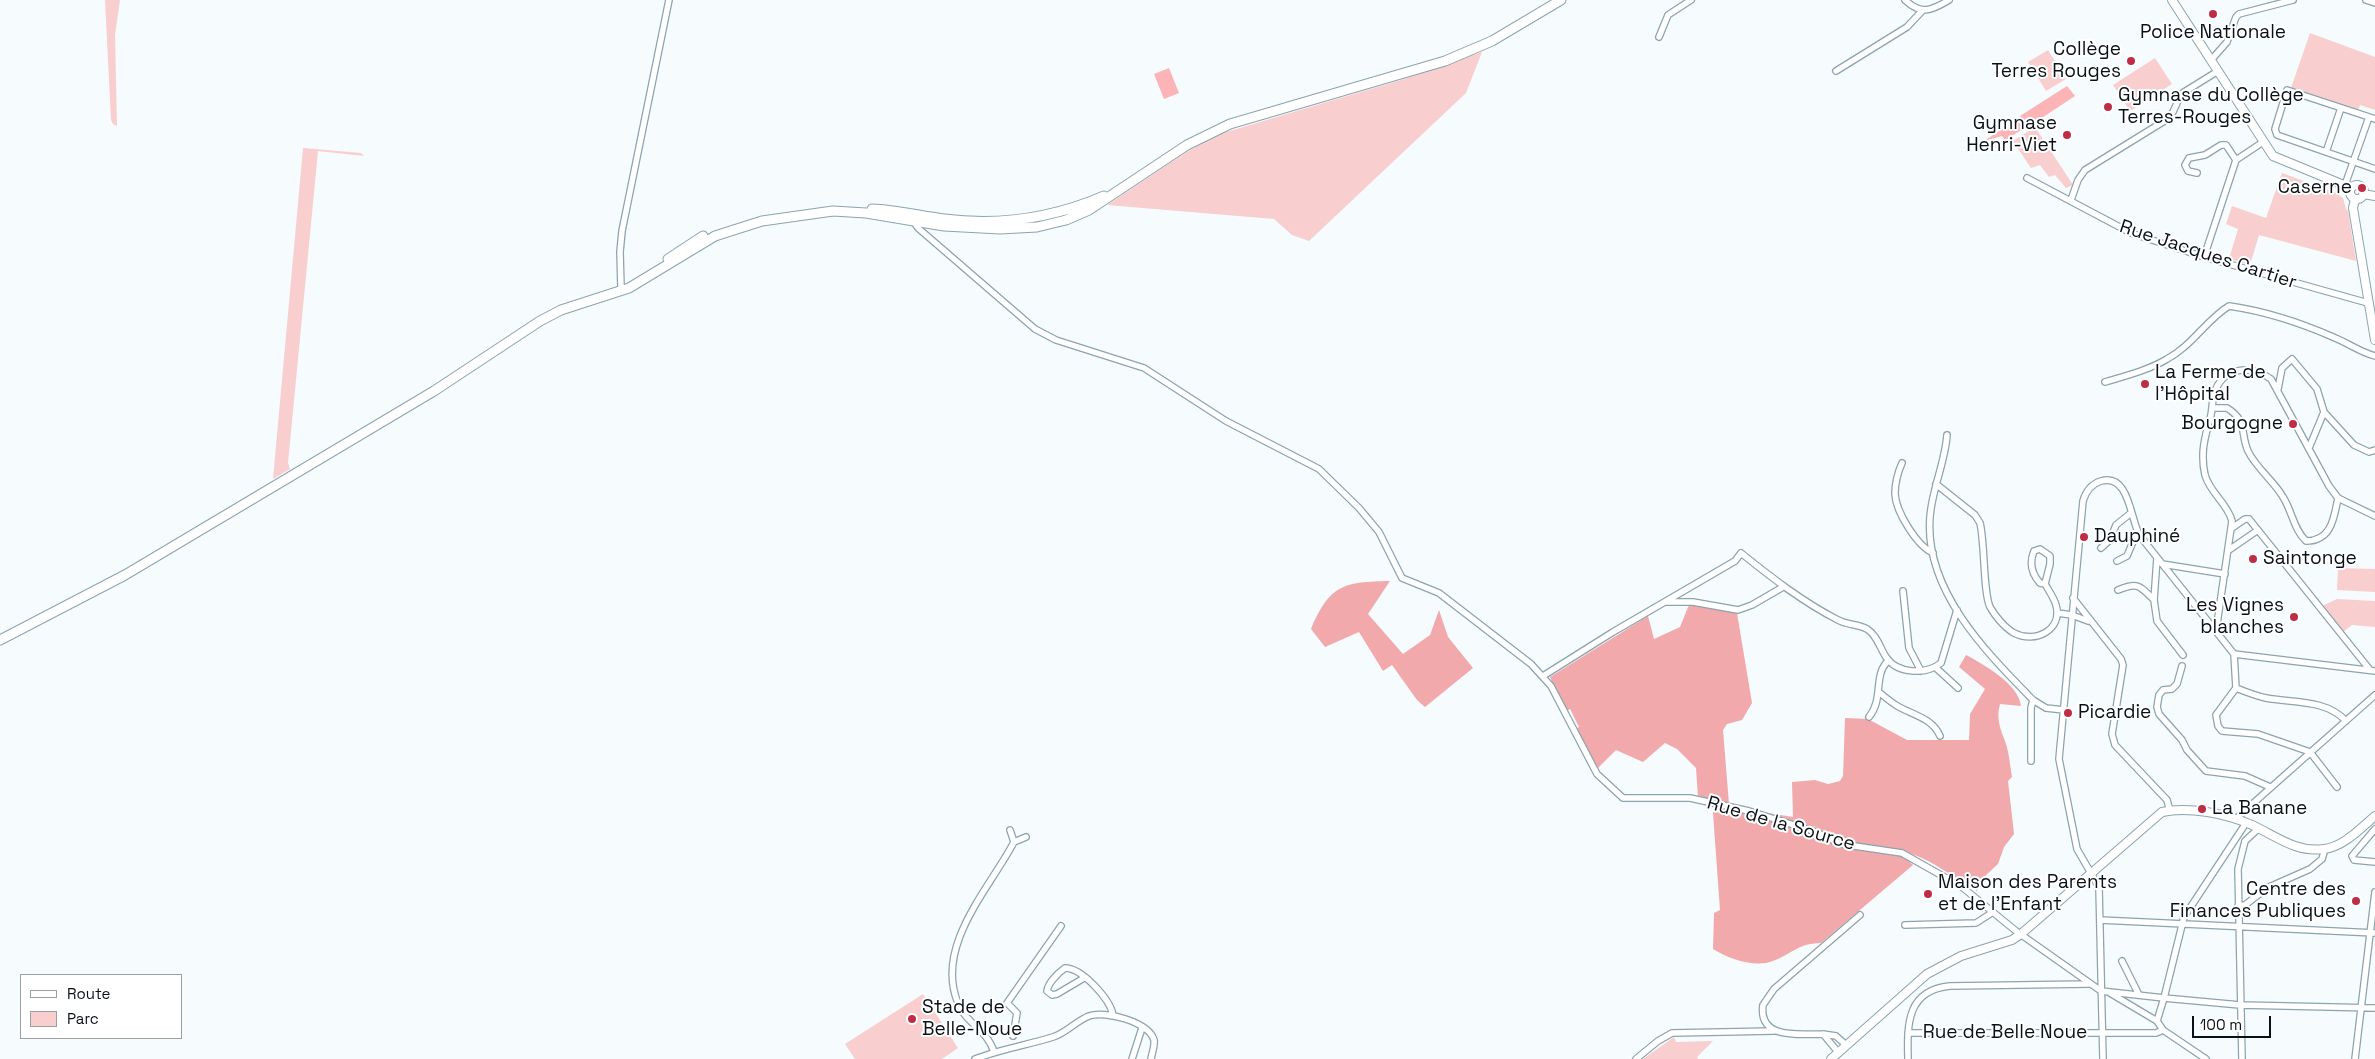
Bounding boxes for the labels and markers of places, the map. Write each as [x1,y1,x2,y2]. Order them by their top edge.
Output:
marker: Police Nationale [2207,8,2219,20]
place label: Police Nationale [2140,22,2286,44]
place label: Collège Terres Rouges [1992,39,2121,83]
marker: Collège Terres Rouges [2125,55,2137,67]
place label: Gymnase du Collège Terres-Rouges [2118,85,2304,129]
marker: Gymnase du Collège Terres-Rouges [2102,101,2114,113]
place label: Gymnase Henri-Viet [1966,113,2057,157]
marker: Gymnase Henri-Viet [2061,129,2073,141]
place label: Caserne [2278,177,2352,199]
marker: Caserne [2356,182,2368,194]
place label: La Ferme de l'Hôpital [2155,362,2266,406]
marker: La Ferme de l'Hôpital [2139,378,2151,390]
place label: Bourgogne [2181,413,2283,435]
marker: Bourgogne [2287,418,2299,430]
place label: Dauphiné [2094,526,2180,548]
marker: Dauphiné [2078,531,2090,543]
place label: Saintonge [2263,548,2357,570]
marker: Saintonge [2247,553,2259,565]
place label: Les Vignes blanches [2186,595,2284,639]
marker: Les Vignes blanches [2288,611,2300,623]
place label: Picardie [2078,702,2151,724]
marker: Picardie [2062,707,2074,719]
place label: La Banane [2212,798,2307,820]
marker: La Banane [2196,803,2208,815]
place label: Maison des Parents et de l'Enfant [1938,872,2117,916]
place label: Centre des Finances Publiques [2170,879,2346,923]
marker: Maison des Parents et de l'Enfant [1922,888,1934,900]
marker: Centre des Finances Publiques [2350,895,2362,907]
place label: Stade de Belle-Noue [922,997,1022,1041]
marker: Stade de Belle-Noue [906,1013,918,1025]

